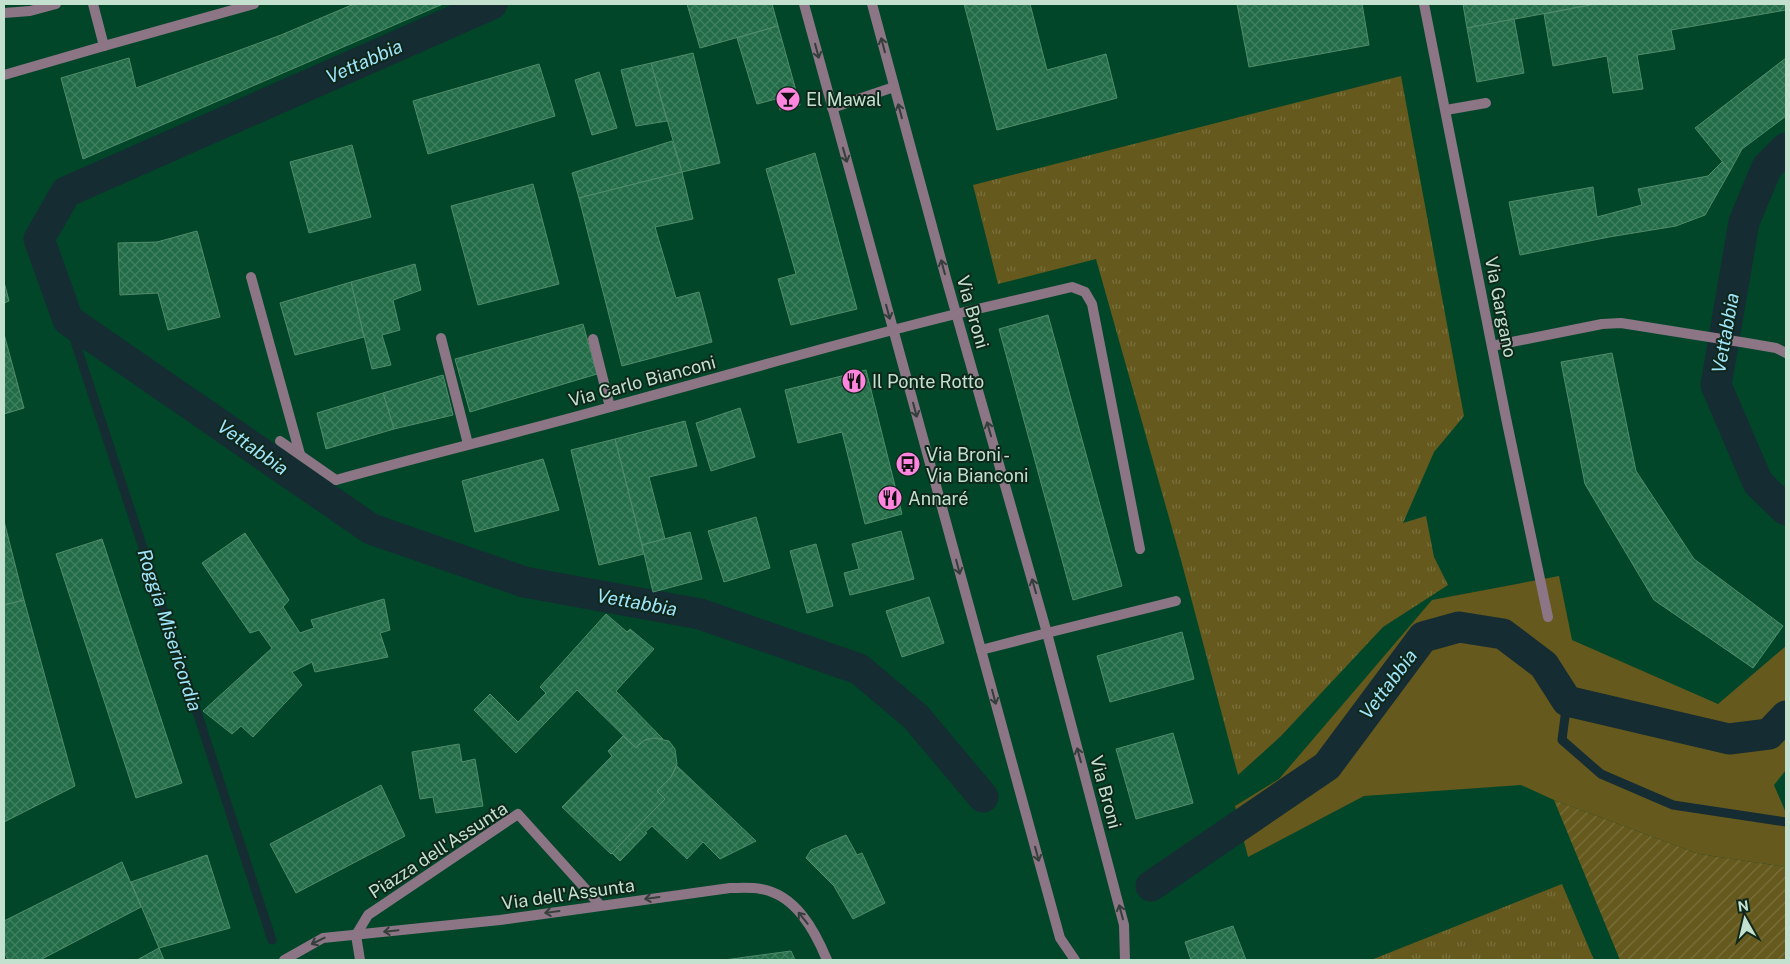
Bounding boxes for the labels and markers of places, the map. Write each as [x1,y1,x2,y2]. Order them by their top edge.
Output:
bar icon: El Mawal [775,86,801,112]
place label: El Mawal [806,89,882,110]
restaurant icon: Il Ponte Rotto [841,368,867,394]
place label: Il Ponte Rotto [872,371,984,392]
place label: Via Broni - Via Bianconi [926,444,1029,486]
bus stop icon: Via Broni - Via Bianconi [895,451,921,477]
restaurant icon: Annaré [877,485,903,511]
place label: Annaré [908,488,969,509]

